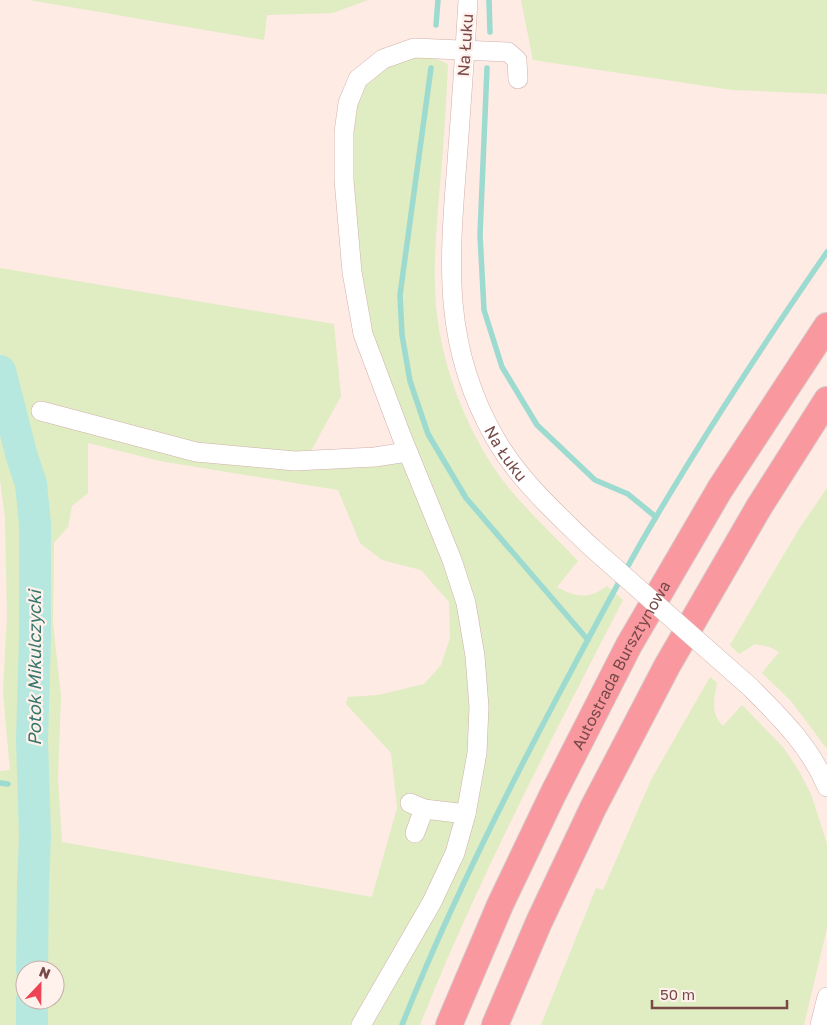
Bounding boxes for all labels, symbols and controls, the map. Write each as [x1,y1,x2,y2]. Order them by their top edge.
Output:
street label: Na Łuku [453,13,477,77]
street label: Na Łuku [480,422,532,485]
street label: Autostrada Bursztynowa [567,577,674,753]
water label: Potok Mikulczycki [23,588,45,746]
north arrow [15,960,65,1010]
text: N [37,963,53,982]
scale bar [652,978,787,1010]
text: 50 m [660,985,695,1003]

